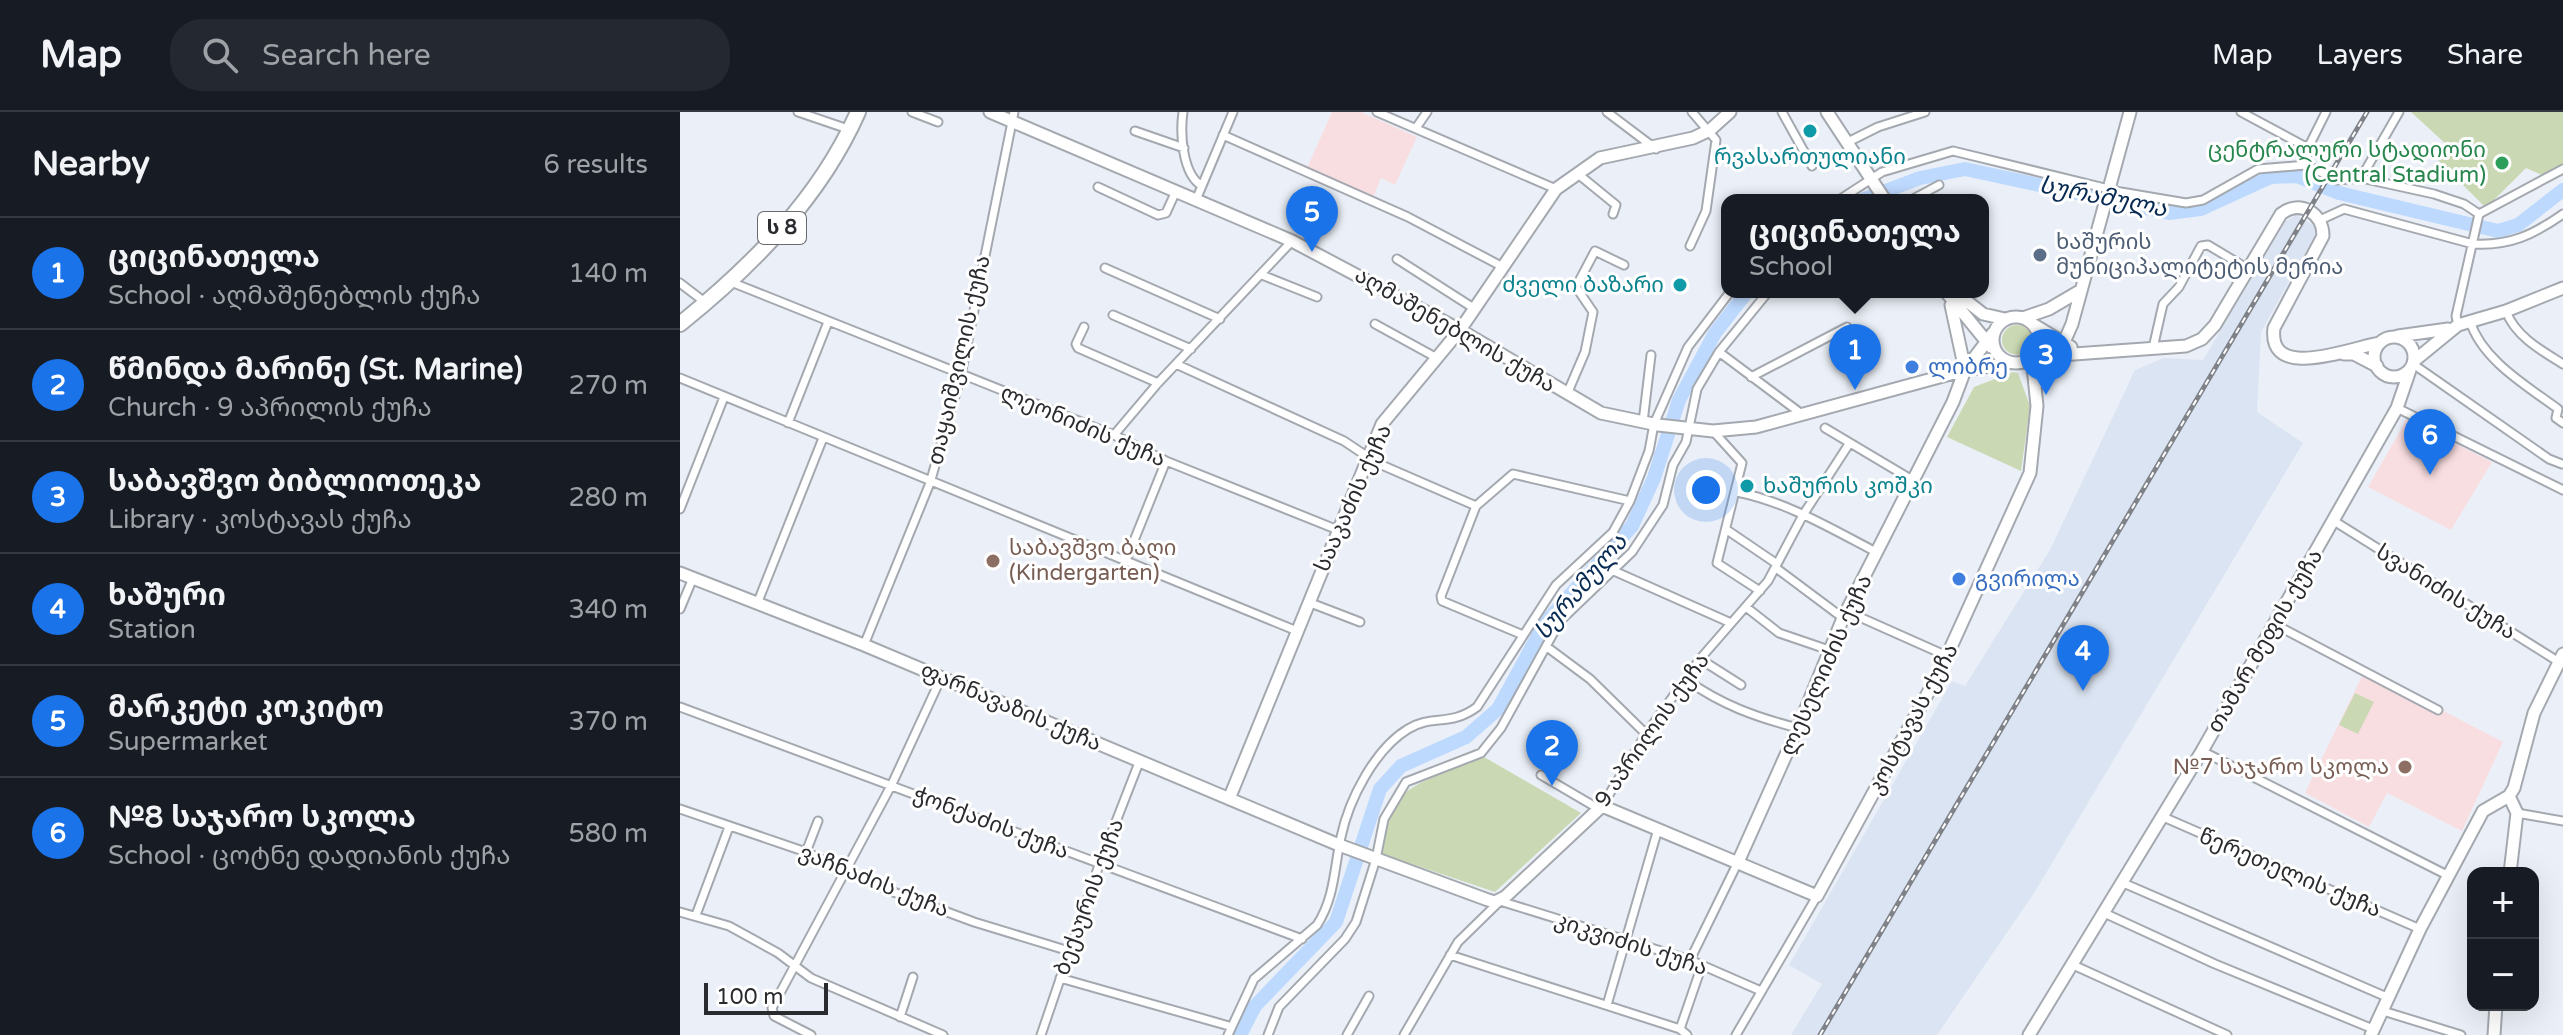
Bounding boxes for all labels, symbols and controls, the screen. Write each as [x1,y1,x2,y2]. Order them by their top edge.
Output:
search box [170,19,730,91]
text: Map [40,32,122,78]
icon: search [198,33,242,77]
text: Search here [262,37,431,74]
text: Map [2212,38,2273,72]
text: Layers [2317,38,2403,72]
text: Share [2447,38,2523,72]
marker: რვასართულიანი [1801,122,1819,140]
place label: ცენტრალური სტადიონი (Central Stadium) [2208,137,2486,188]
text: Nearby [32,144,150,185]
place label: რვასართულიანი [1714,144,1906,170]
text: 6 results [543,149,648,180]
marker: ცენტრალური სტადიონი (Central Stadium) [2493,154,2511,172]
water label: სურამულა [2037,170,2170,224]
pin: 5 [1286,186,1338,252]
popup [1721,194,1989,298]
road number: ს 8 [758,212,806,244]
text: ციცინათელა [1749,214,1961,251]
place label: ხაშურის მუნიციპალიტეტის მერია [2056,229,2343,280]
text: ციცინათელა [108,239,320,276]
marker: ხაშურის მუნიციპალიტეტის მერია [2031,246,2049,264]
text: School [1749,251,1833,282]
street label: თაყაიშვილის ქუჩა [922,253,996,467]
text: 1 [50,258,66,289]
text: 140 m [568,258,648,289]
street label: აღმაშენებლის ქუჩა [1350,262,1560,398]
place label: ძველი ბაზარი [1502,272,1664,298]
marker: ძველი ბაზარი [1671,276,1689,294]
text: School · აღმაშენებლის ქუჩა [108,280,480,311]
pin: 1 [1829,324,1881,390]
pin: 3 [2020,329,2072,395]
text: წმინდა მარინე (St. Marine) [108,351,523,388]
place label: ლიბრე [1928,354,2008,380]
marker: ლიბრე [1903,358,1921,376]
text: 2 [50,370,66,401]
text: 270 m [568,370,648,401]
street label: ლეონიძის ქუჩა [997,380,1169,472]
text: Church · 9 აპრილის ქუჩა [108,392,432,423]
pin: 6 [2404,409,2456,475]
street label: სააკაძის ქუჩა [1309,420,1397,576]
text: საბავშვო ბიბლიოთეკა [108,463,482,500]
your location [1686,470,1726,510]
place label: ხაშურის კოშკი [1763,473,1933,499]
marker: ხაშურის კოშკი [1738,477,1756,495]
text: 3 [50,482,66,513]
text: 280 m [568,482,648,513]
text: Library · კოსტავას ქუჩა [108,504,412,535]
water label: სურამულა [1528,528,1634,646]
place label: საბავშვო ბაღი (Kindergarten) [1009,535,1177,586]
street label: სვანიძის ქუჩა [2371,539,2521,645]
street label: თამარ მეფის ქუჩა [2202,544,2328,738]
marker: საბავშვო ბაღი (Kindergarten) [984,552,1002,570]
place label: გვირილა [1975,566,2080,592]
marker: გვირილა [1950,570,1968,588]
street label: ლესელიძის ქუჩა [1774,571,1878,759]
text: ხაშური [108,577,226,614]
text: 4 [50,594,66,625]
text: 340 m [568,594,648,625]
text: Station [108,614,196,645]
pin: 4 [2057,625,2109,691]
street label: კოსტავას ქუჩა [1862,639,1964,799]
street label: 9 აპრილის ქუჩა [1589,648,1715,812]
street label: ფარნავაზის ქუჩა [917,657,1105,757]
text: მარკეტი კოკიტო [108,689,384,726]
text: 5 [50,706,66,737]
text: 370 m [568,706,648,737]
pin: 2 [1526,720,1578,786]
text: Supermarket [108,726,268,757]
place label: №7 საჯარო სკოლა [2173,754,2389,780]
marker: №7 საჯარო სკოლა [2396,758,2414,776]
street label: ჭონქაძის ქუჩა [910,781,1072,865]
text: №8 საჯარო სკოლა [108,799,416,836]
street label: ბექაურის ქუჩა [1049,815,1129,979]
text: 6 [50,818,66,849]
text: 580 m [568,818,648,849]
street label: წერეთელის ქუჩა [2195,823,2385,923]
street label: ვაჩნაძის ქუჩა [795,839,953,923]
text: School · ცოტნე დადიანის ქუჩა [108,840,511,871]
map controls [2467,867,2539,1011]
button: + [2467,867,2539,939]
street label: კიკვიძის ქუჩა [1551,907,1711,981]
button: − [2467,939,2539,1011]
scale bar [704,979,828,1015]
text: 100 m [716,984,783,1010]

